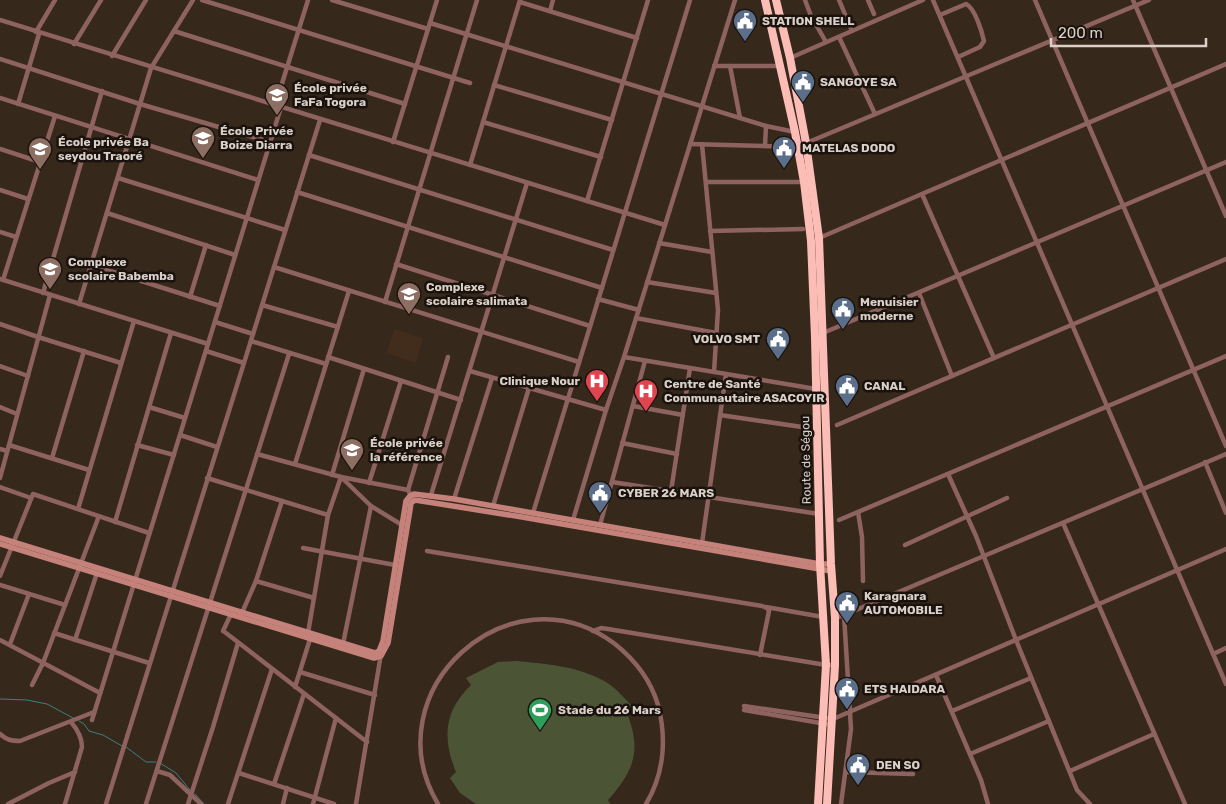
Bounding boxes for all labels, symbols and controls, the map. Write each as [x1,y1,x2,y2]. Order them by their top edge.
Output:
public building icon: STATION SHELL [732,8,758,42]
place label: STATION SHELL [762,14,854,28]
scale bar [1051,15,1206,47]
text: 200 m [1058,24,1103,42]
public building icon: SANGOYE SA [790,69,816,103]
place label: SANGOYE SA [820,75,897,89]
place label: École privée FaFa Togora [294,81,367,109]
school or university icon: École privée FaFa Togora [264,82,290,116]
place label: École Privée Boize Diarra [220,124,293,152]
school or university icon: École Privée Boize Diarra [190,125,216,159]
place label: École privée Ba seydou Traoré [58,135,149,163]
public building icon: MATELAS DODO [771,135,797,169]
school or university icon: École privée Ba seydou Traoré [27,136,53,170]
place label: MATELAS DODO [802,141,895,155]
place label: Complexe scolaire Babemba [68,255,174,283]
school or university icon: Complexe scolaire Babemba [37,256,63,290]
place label: Complexe scolaire salimata [426,280,527,308]
school or university icon: Complexe scolaire salimata [396,281,422,315]
place label: Menuisier moderne [860,295,919,323]
public building icon: Menuisier moderne [830,296,856,330]
public building icon: VOLVO SMT [765,326,791,360]
place label: VOLVO SMT [693,332,760,346]
hospital icon: Clinique Nour [584,368,610,402]
public building icon: CANAL [834,373,860,407]
place label: Clinique Nour [500,374,581,388]
place label: Centre de Santé Communautaire ASACOYIR [664,377,824,405]
hospital icon: Centre de Santé Communautaire ASACOYIR [633,378,659,412]
place label: CANAL [864,379,905,393]
street label: Route de Ségou [798,416,814,504]
place label: École privée la référence [370,436,443,464]
school or university icon: École privée la référence [339,437,365,471]
public building icon: CYBER 26 MARS [587,480,613,514]
place label: CYBER 26 MARS [618,486,714,500]
place label: Karagnara AUTOMOBILE [864,589,943,617]
public building icon: Karagnara AUTOMOBILE [834,590,860,624]
public building icon: ETS HAIDARA [834,676,860,710]
place label: ETS HAIDARA [864,682,945,696]
sports icon: Stade du 26 Mars [527,697,553,731]
place label: Stade du 26 Mars [558,703,661,717]
public building icon: DEN SO [845,752,871,786]
place label: DEN SO [876,758,920,772]

